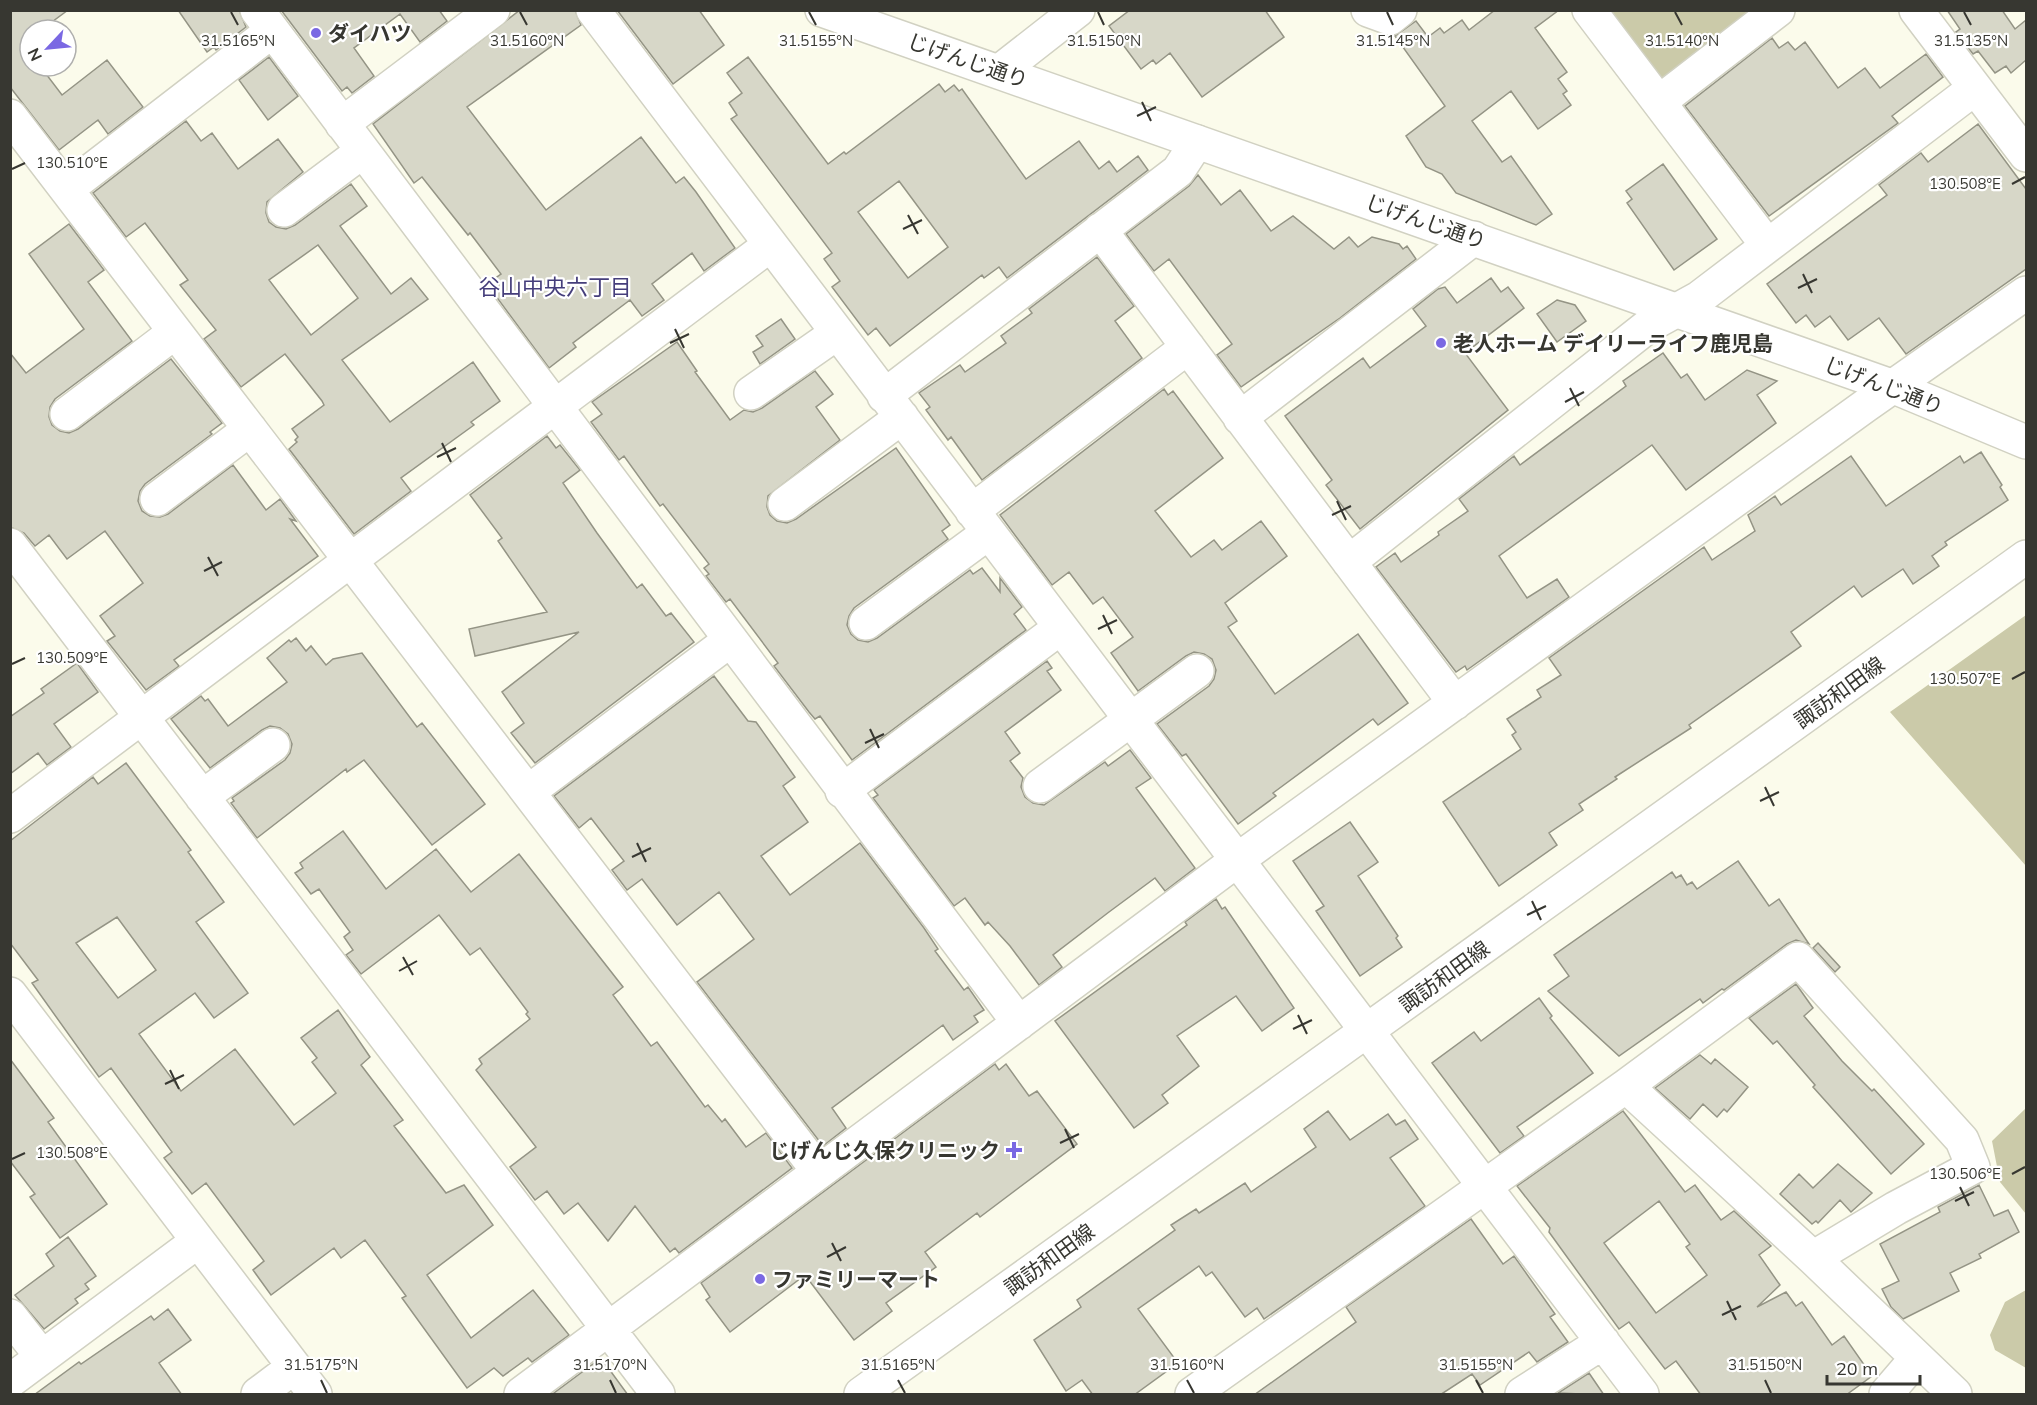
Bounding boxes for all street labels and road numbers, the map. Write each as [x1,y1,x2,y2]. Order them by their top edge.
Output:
street label: じげんじ通り [904,27,1032,93]
street label: じげんじ通り [1362,188,1490,254]
street label: じげんじ通り [1821,350,1947,420]
street label: 諏訪和田線 [1789,651,1889,733]
street label: 諏訪和田線 [1394,935,1494,1017]
street label: 諏訪和田線 [999,1218,1099,1300]

